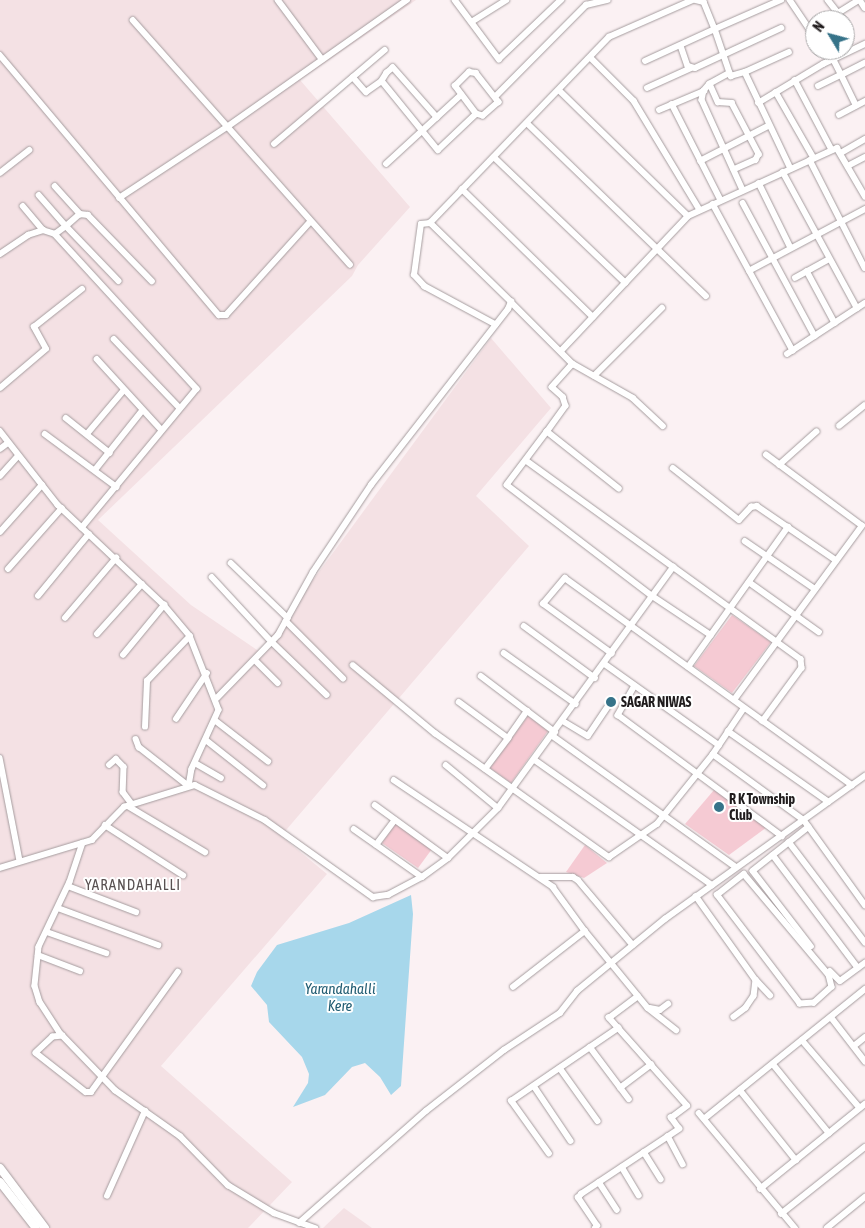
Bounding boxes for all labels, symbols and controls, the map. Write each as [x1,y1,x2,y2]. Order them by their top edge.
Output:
north arrow [805,10,855,60]
text: N [810,18,828,35]
place label: SAGAR NIWAS [621,694,691,710]
marker: SAGAR NIWAS [605,696,617,708]
place label: R K Township Club [729,791,795,824]
marker: R K Township Club [713,801,725,813]
district label: YARANDAHALLI [83,876,183,894]
water label: Yarandahalli Kere [305,979,375,1014]

